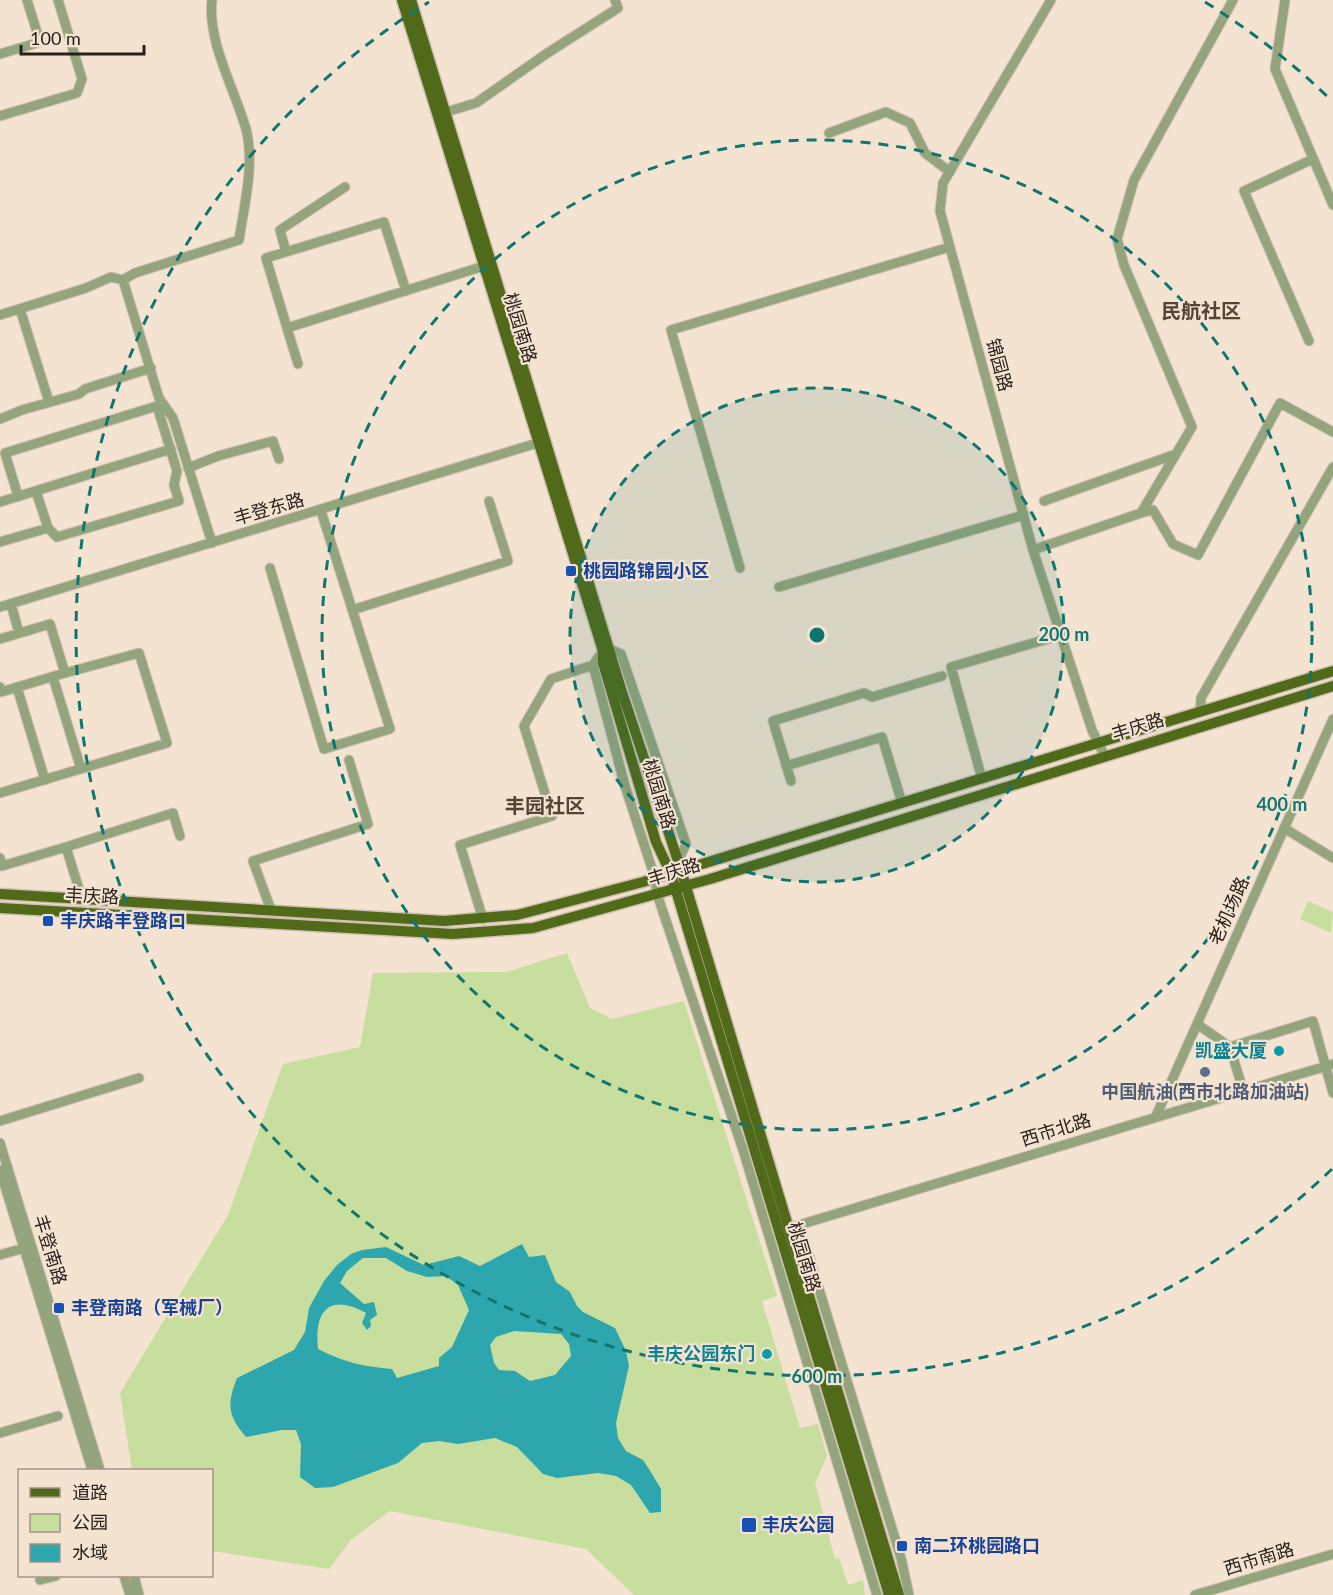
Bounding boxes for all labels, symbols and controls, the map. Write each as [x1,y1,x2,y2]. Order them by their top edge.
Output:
scale bar [21,18,144,56]
text: 100 m [30,27,81,49]
street label: 桃园南路 [500,290,542,365]
district label: 民航社区 [1161,298,1241,322]
street label: 锦园路 [982,336,1018,394]
street label: 丰登东路 [231,488,306,529]
place label: 桃园路锦园小区 [583,559,709,581]
marker: 桃园路锦园小区 [564,564,578,578]
text: 200 m [1039,623,1089,645]
centre of rings [807,625,827,645]
street label: 丰庆路 [1109,708,1167,744]
street label: 桃园南路 [639,756,681,831]
district label: 丰园社区 [505,793,585,817]
text: 400 m [1257,793,1307,815]
street label: 丰庆路 [645,853,703,889]
street label: 老机场路 [1203,873,1253,948]
street label: 丰庆路 [65,883,120,907]
place label: 丰庆路丰登路口 [60,909,186,931]
marker: 丰庆路丰登路口 [41,914,55,928]
place label: 凯盛大厦 [1195,1039,1267,1061]
marker: 凯盛大厦 [1272,1044,1286,1058]
marker: 中国航油(西市北路加油站) [1198,1065,1212,1079]
place label: 中国航油(西市北路加油站) [1101,1080,1309,1102]
street label: 西市北路 [1018,1108,1093,1150]
street label: 丰登南路 [30,1212,72,1287]
street label: 桃园南路 [784,1219,826,1294]
place label: 丰登南路（军械厂） [71,1296,233,1318]
marker: 丰登南路（军械厂） [52,1301,66,1315]
place label: 丰庆公园东门 [647,1342,755,1364]
marker: 丰庆公园东门 [760,1347,774,1361]
text: 600 m [792,1365,842,1387]
legend [18,1469,213,1577]
text: 道路 [72,1481,108,1503]
text: 公园 [72,1511,108,1533]
place label: 丰庆公园 [762,1513,834,1535]
marker: 丰庆公园 [740,1516,758,1534]
place label: 南二环桃园路口 [914,1534,1040,1556]
street label: 西市南路 [1221,1537,1296,1579]
marker: 南二环桃园路口 [895,1539,909,1553]
text: 水域 [72,1541,108,1563]

